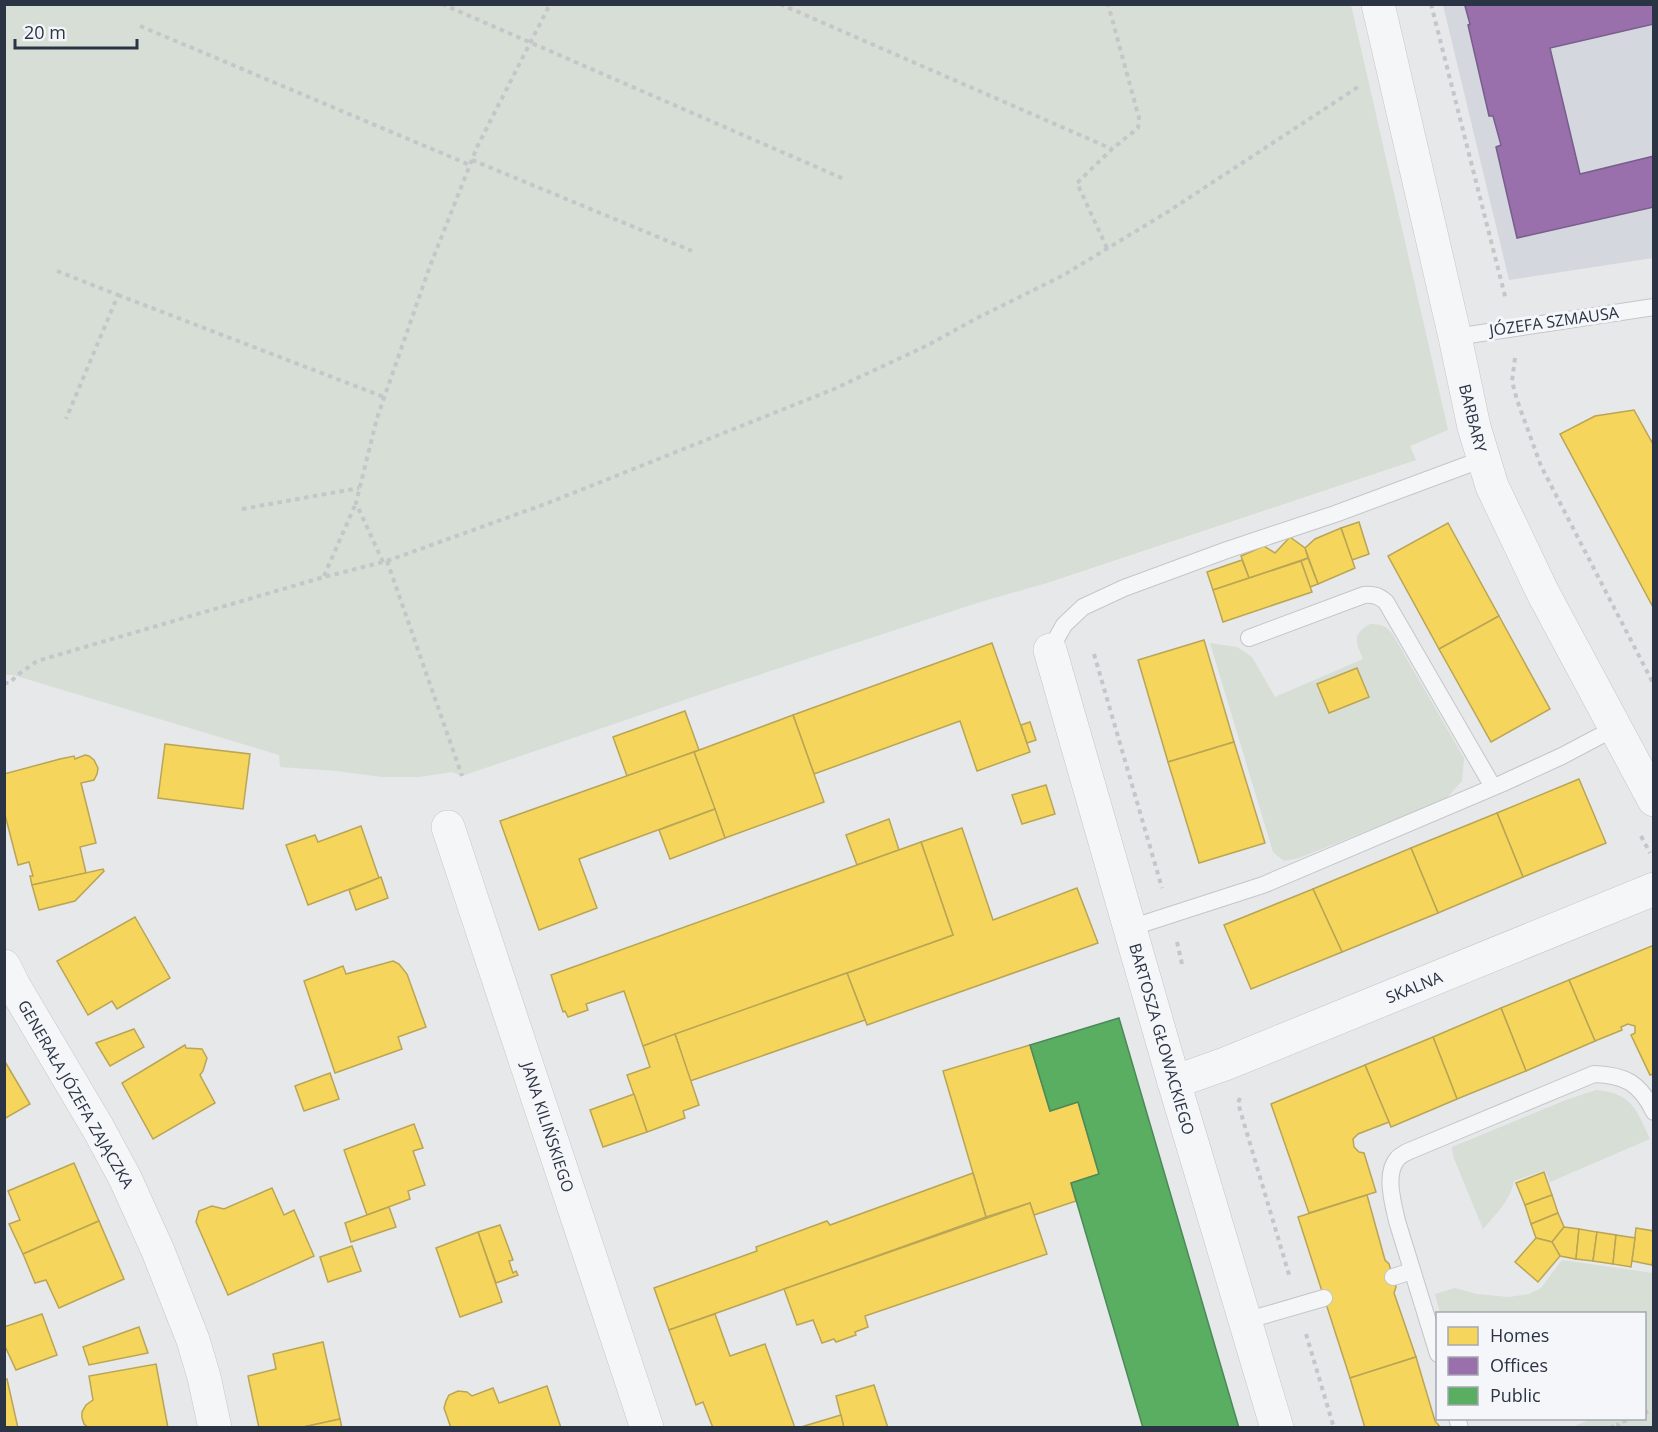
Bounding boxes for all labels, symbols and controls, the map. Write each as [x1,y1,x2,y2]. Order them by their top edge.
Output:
scale bar [15,12,136,50]
text: 20 m [24,20,66,44]
street label: JÓZEFA SZMAUSA [1486,301,1621,341]
street label: BARBARY [1454,382,1492,454]
street label: BARTOSZA GŁOWACKIEGO [1124,941,1200,1137]
street label: SKALNA [1382,965,1446,1008]
street label: GENERAŁA JÓZEFA ZAJĄCZKA [13,996,140,1193]
street label: JANA KILIŃSKIEGO [516,1057,579,1195]
legend [1436,1312,1646,1420]
text: Homes [1490,1323,1549,1347]
text: Offices [1490,1353,1548,1377]
text: Public [1490,1383,1541,1407]

